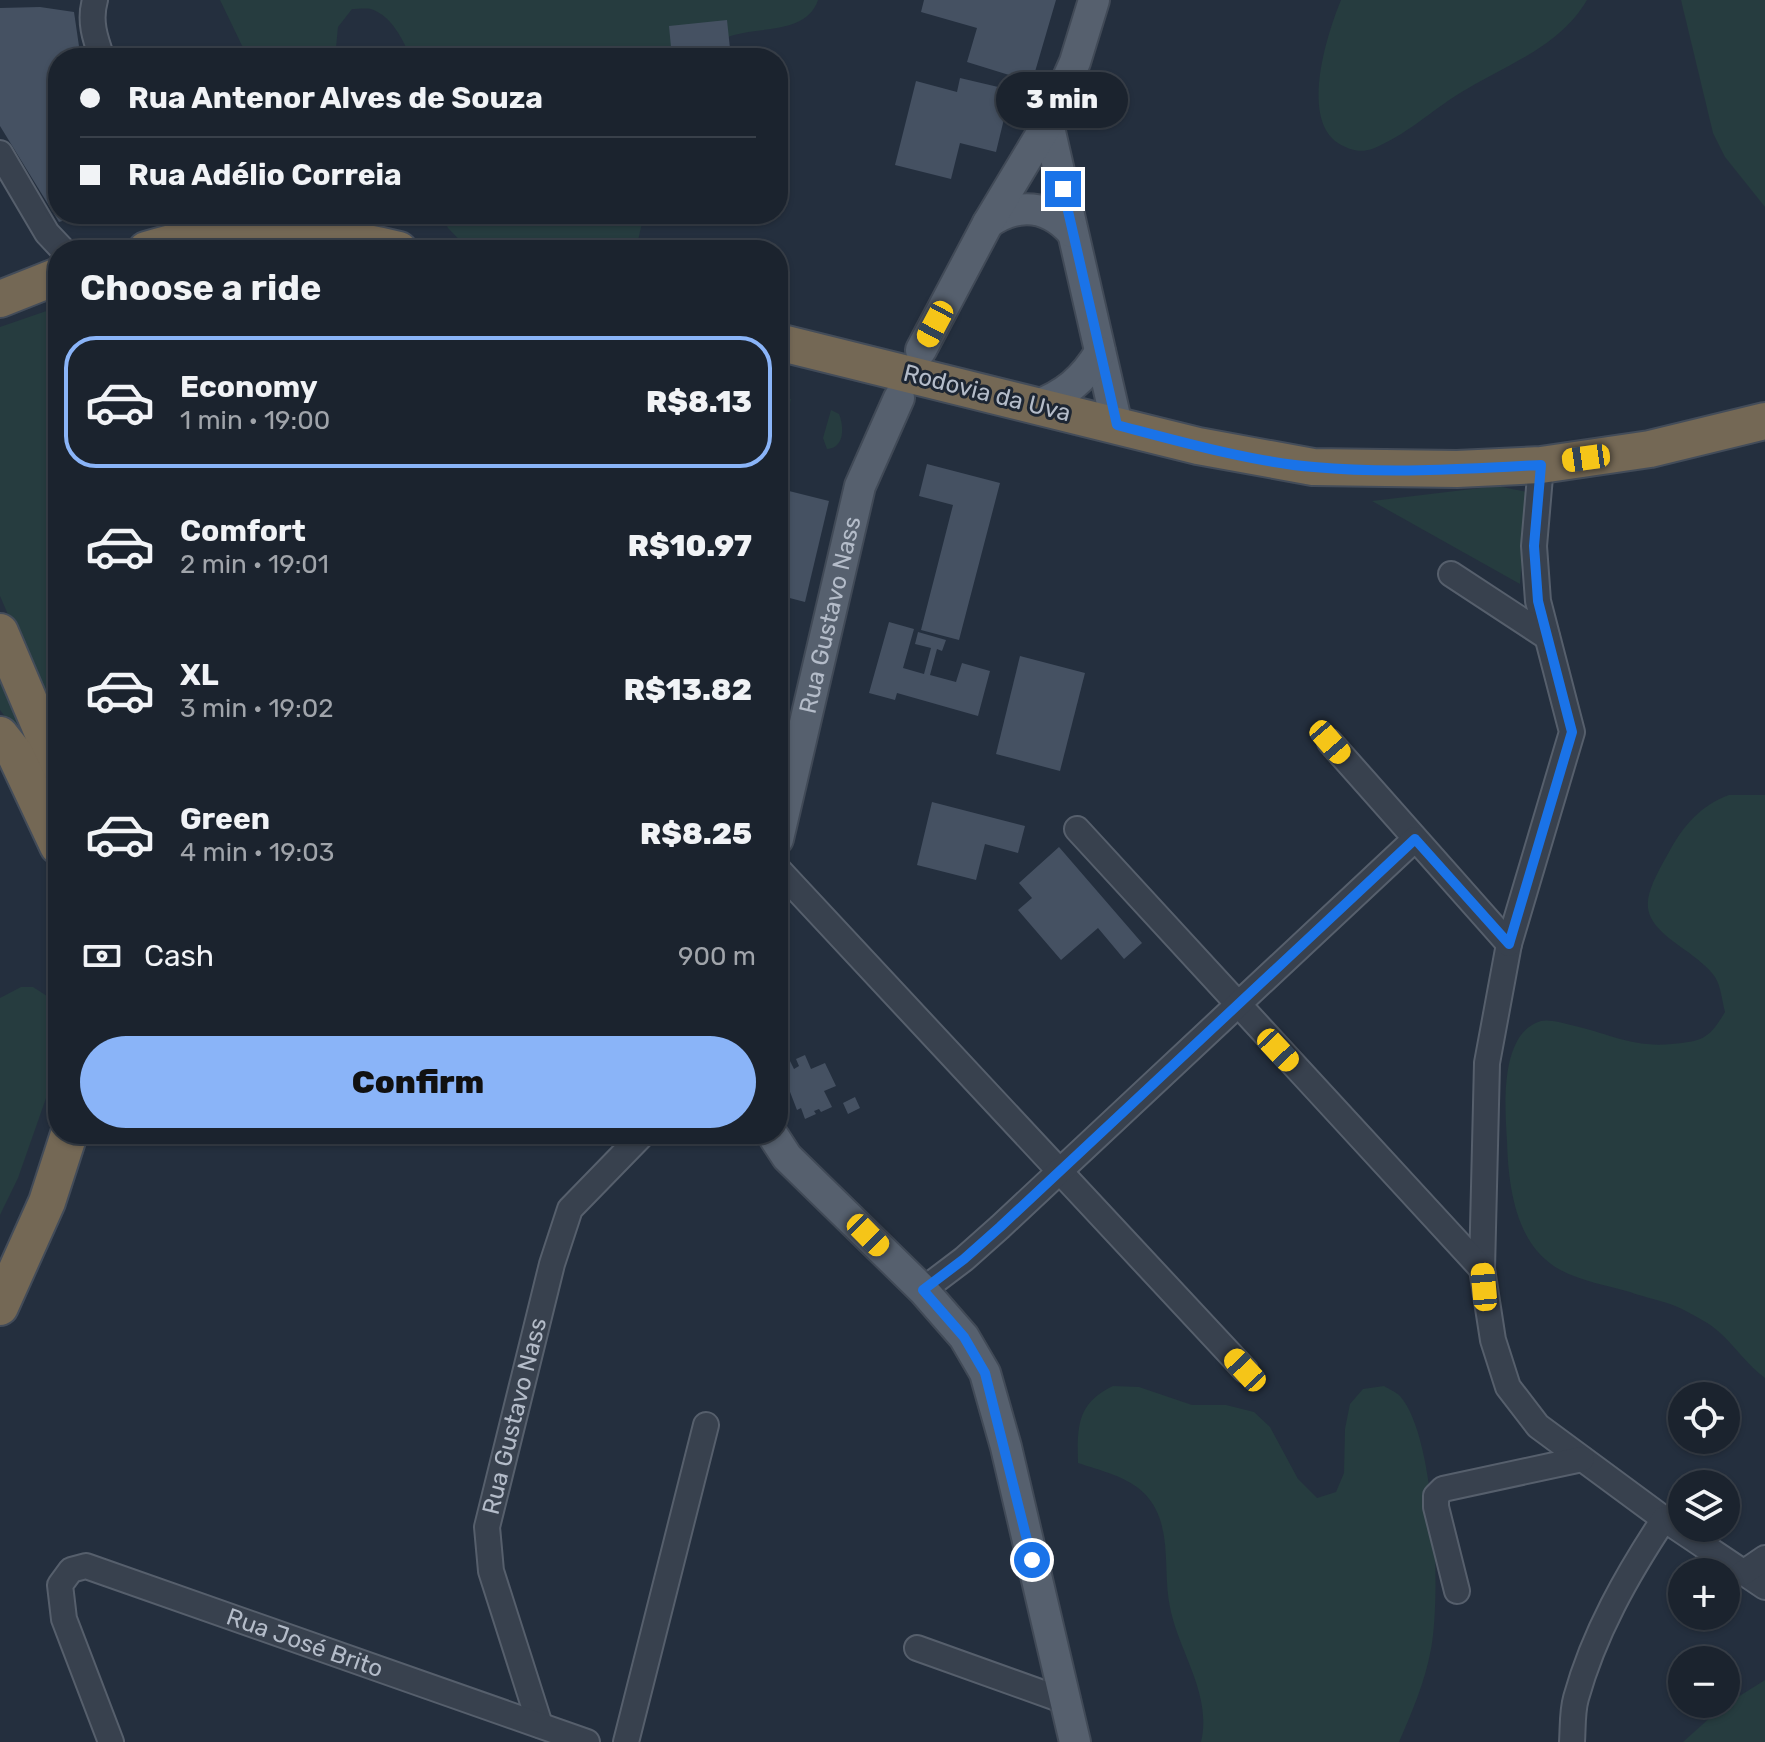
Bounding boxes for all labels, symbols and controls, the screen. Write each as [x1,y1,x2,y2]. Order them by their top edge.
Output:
callout: 3 min [997,73,1129,129]
text: Rua Antenor Alves de Souza [128,80,543,116]
text: 3 min [1026,84,1098,115]
text: Rua Adélio Correia [128,157,402,193]
route end [1045,171,1081,207]
text: Choose a ride [80,266,321,309]
car [913,297,957,351]
street label: Rodovia da Uva [900,359,1074,427]
icon: car [84,366,156,438]
text: Economy [180,369,318,405]
text: R$8.13 [646,384,752,420]
text: 1 min · 19:00 [180,405,330,436]
car [1561,443,1611,473]
icon: car [84,510,156,582]
text: Comfort [180,513,306,549]
street label: Rua Gustavo Nass [794,514,867,716]
text: R$10.97 [628,528,752,564]
text: 2 min · 19:01 [180,549,329,580]
icon: car [84,654,156,726]
text: XL [180,657,219,693]
text: R$13.82 [624,672,752,708]
text: 3 min · 19:02 [180,693,333,724]
car [1305,716,1355,768]
icon: car [84,798,156,870]
text: Green [180,801,270,837]
text: R$8.25 [640,816,752,852]
text: 4 min · 19:03 [180,837,334,868]
icon: cash [80,934,124,978]
text: Cash [144,938,214,974]
text: 900 m [678,941,756,972]
car [1253,1024,1303,1076]
button: Confirm [80,1036,756,1128]
car [843,1210,893,1260]
car [1470,1262,1498,1312]
street label: Rua Gustavo Nass [477,1315,552,1517]
car [1220,1344,1270,1396]
map controls [1668,1382,1740,1718]
button: locate [1668,1382,1740,1454]
button: layers [1668,1470,1740,1542]
route start [1014,1542,1050,1578]
button: + [1668,1558,1740,1630]
street label: Rua José Brito [223,1602,387,1683]
button: − [1668,1646,1740,1718]

